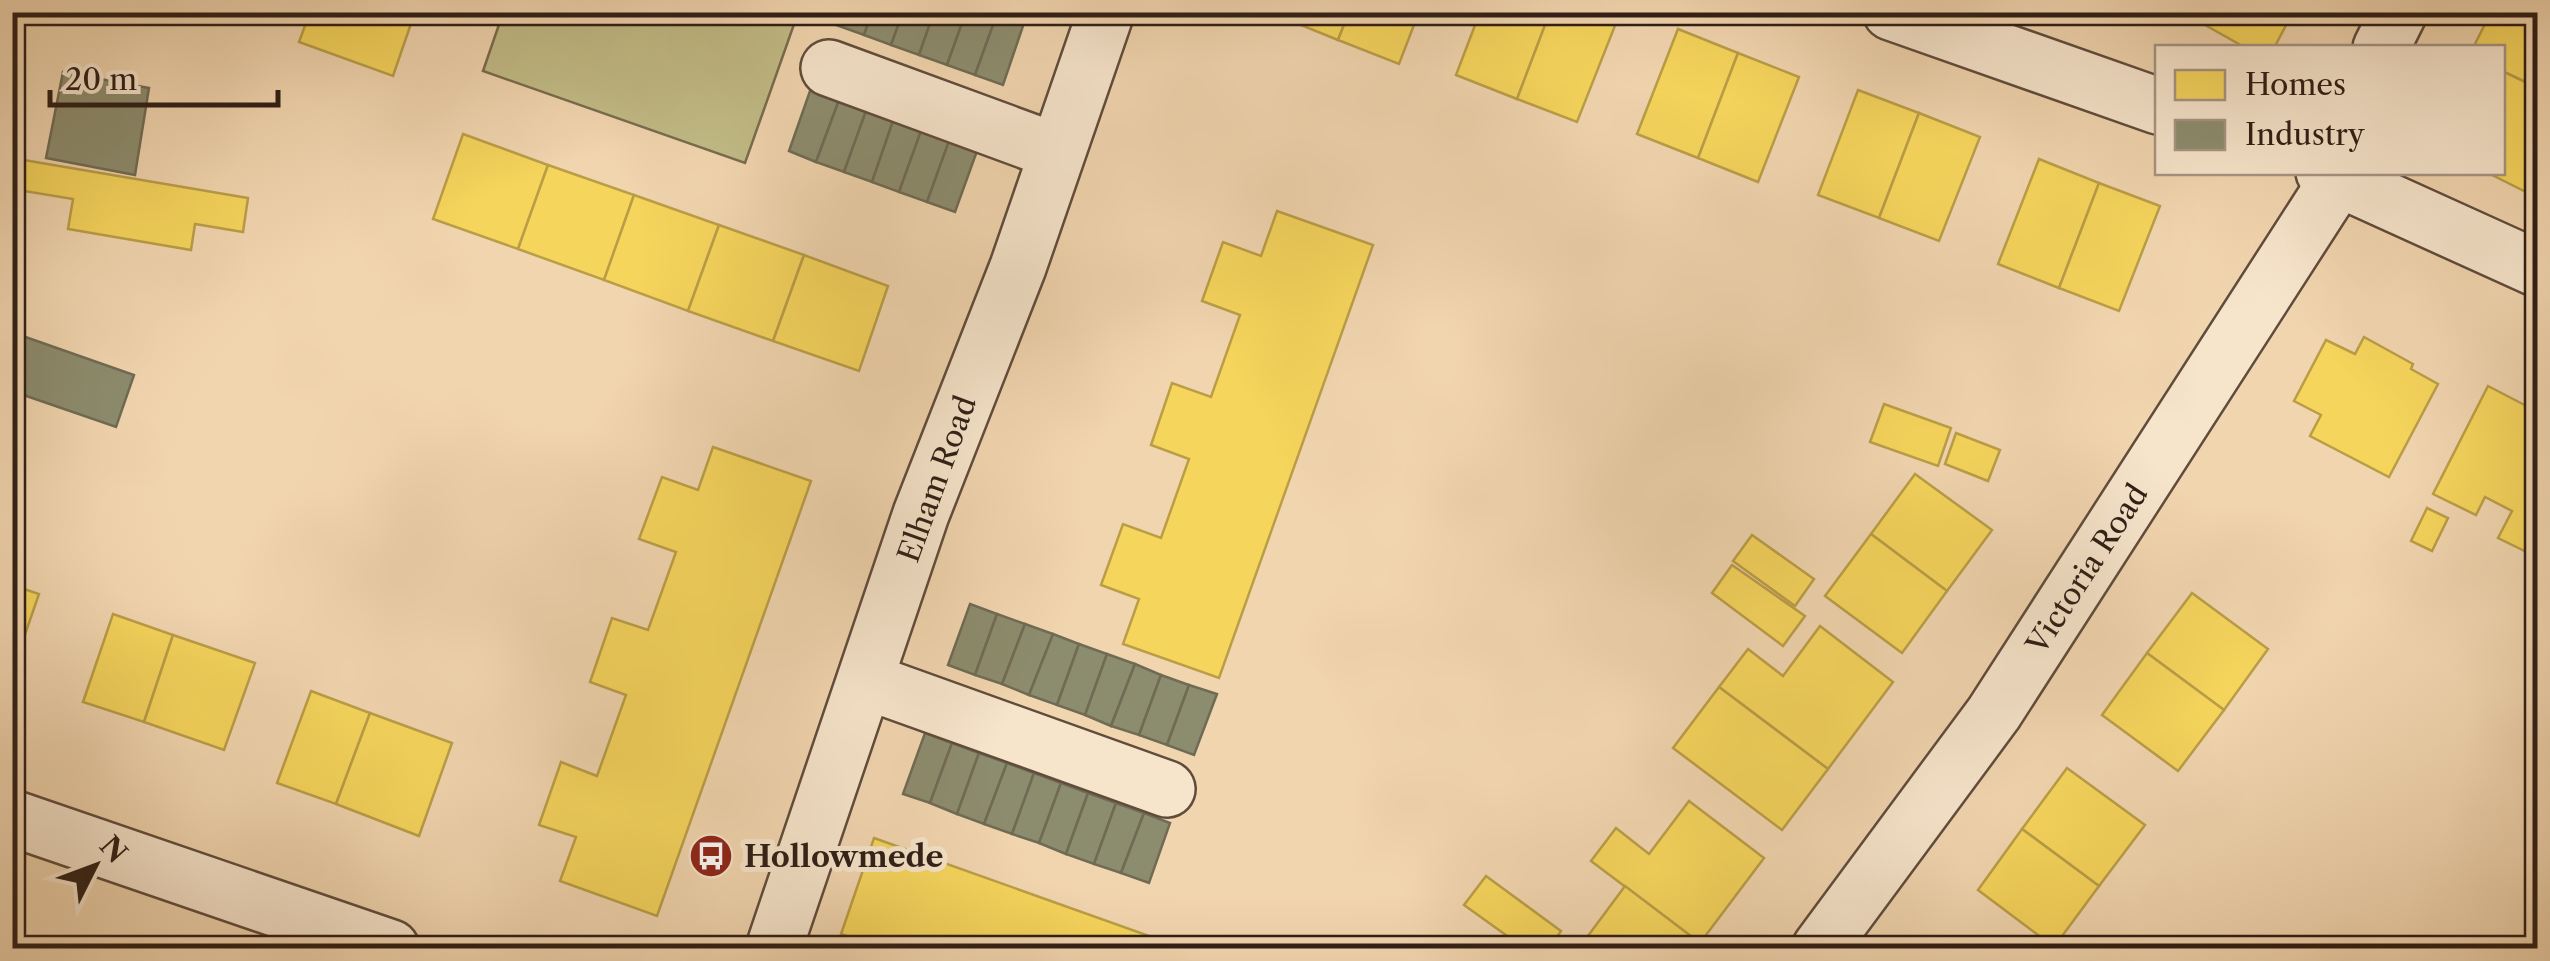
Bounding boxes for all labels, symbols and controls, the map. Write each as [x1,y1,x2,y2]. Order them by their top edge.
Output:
scale bar [50,45,278,107]
legend [2155,45,2505,175]
text: 20 m [65,61,137,98]
text: Homes [2245,66,2346,103]
text: Industry [2245,116,2365,153]
street label: Elham Road [890,391,984,567]
street label: Victoria Road [2018,477,2156,662]
north arrow [45,816,145,916]
text: N [93,829,134,870]
bus stop icon: Hollowmede [688,833,734,879]
place label: Hollowmede [744,838,944,875]

